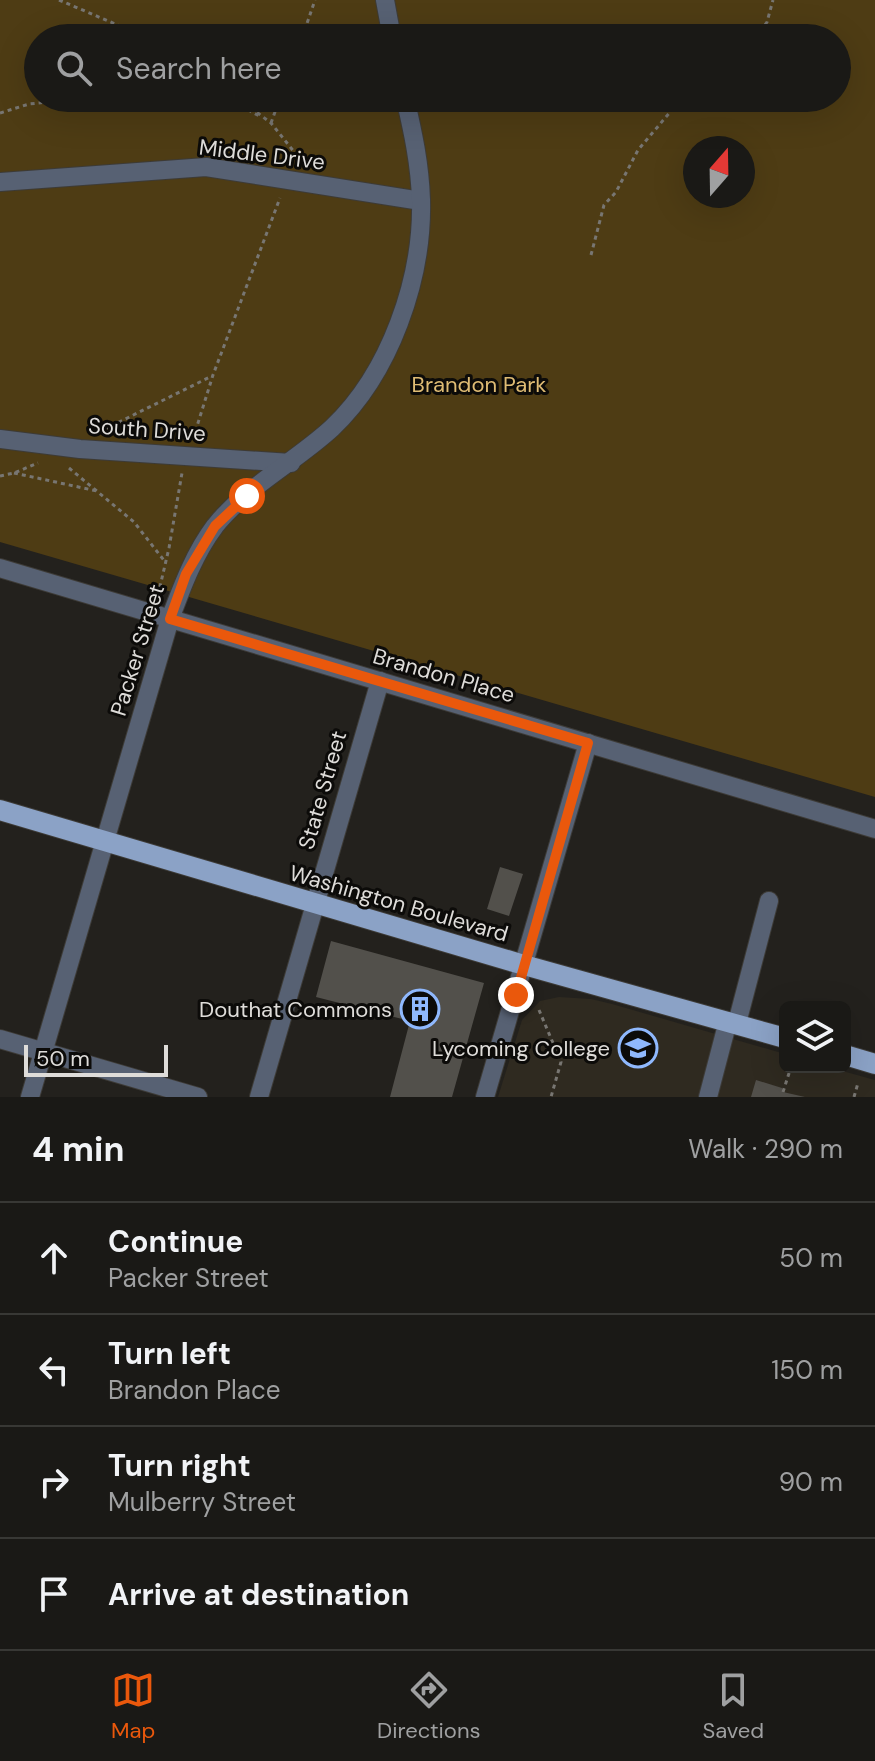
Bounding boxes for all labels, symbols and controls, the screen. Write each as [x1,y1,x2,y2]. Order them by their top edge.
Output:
search box [24,24,851,112]
icon: search [52,46,96,90]
text: Search here [116,49,282,88]
street label: Middle Drive [197,132,327,177]
north arrow [683,136,755,208]
park label: Brandon Park [412,370,546,399]
street label: South Drive [87,411,207,448]
route start [229,478,265,514]
street label: Packer Street [104,581,171,719]
street label: Brandon Place [370,641,518,710]
street label: State Street [292,727,353,853]
street label: Washington Boulevard [286,858,512,949]
route end [498,977,534,1013]
building icon: Douthat Commons [399,988,441,1030]
place label: Douthat Commons [199,995,392,1024]
map controls [779,1001,851,1073]
button: layers [779,1001,851,1073]
school or university icon: Lycoming College [617,1027,659,1069]
place label: Lycoming College [432,1034,610,1063]
scale bar [24,1041,168,1077]
text: 50 m [36,1044,90,1073]
text: 4 min [32,1127,124,1172]
text: Walk · 290 m [688,1132,843,1166]
text: Continue [108,1222,243,1261]
icon: ahead [32,1236,76,1280]
text: 50 m [779,1241,843,1275]
text: Packer Street [108,1261,269,1295]
text: Turn left [108,1334,231,1373]
icon: left [32,1348,76,1392]
text: 150 m [771,1353,843,1387]
text: Brandon Place [108,1373,281,1407]
text: Turn right [108,1446,251,1485]
icon: right [32,1460,76,1504]
text: 90 m [779,1465,843,1499]
text: Mulberry Street [108,1485,296,1519]
icon: arrive [32,1572,76,1616]
text: Arrive at destination [108,1575,409,1614]
tab: Map [111,1668,155,1745]
tab: Directions [377,1668,481,1745]
tab: Saved [702,1668,764,1745]

